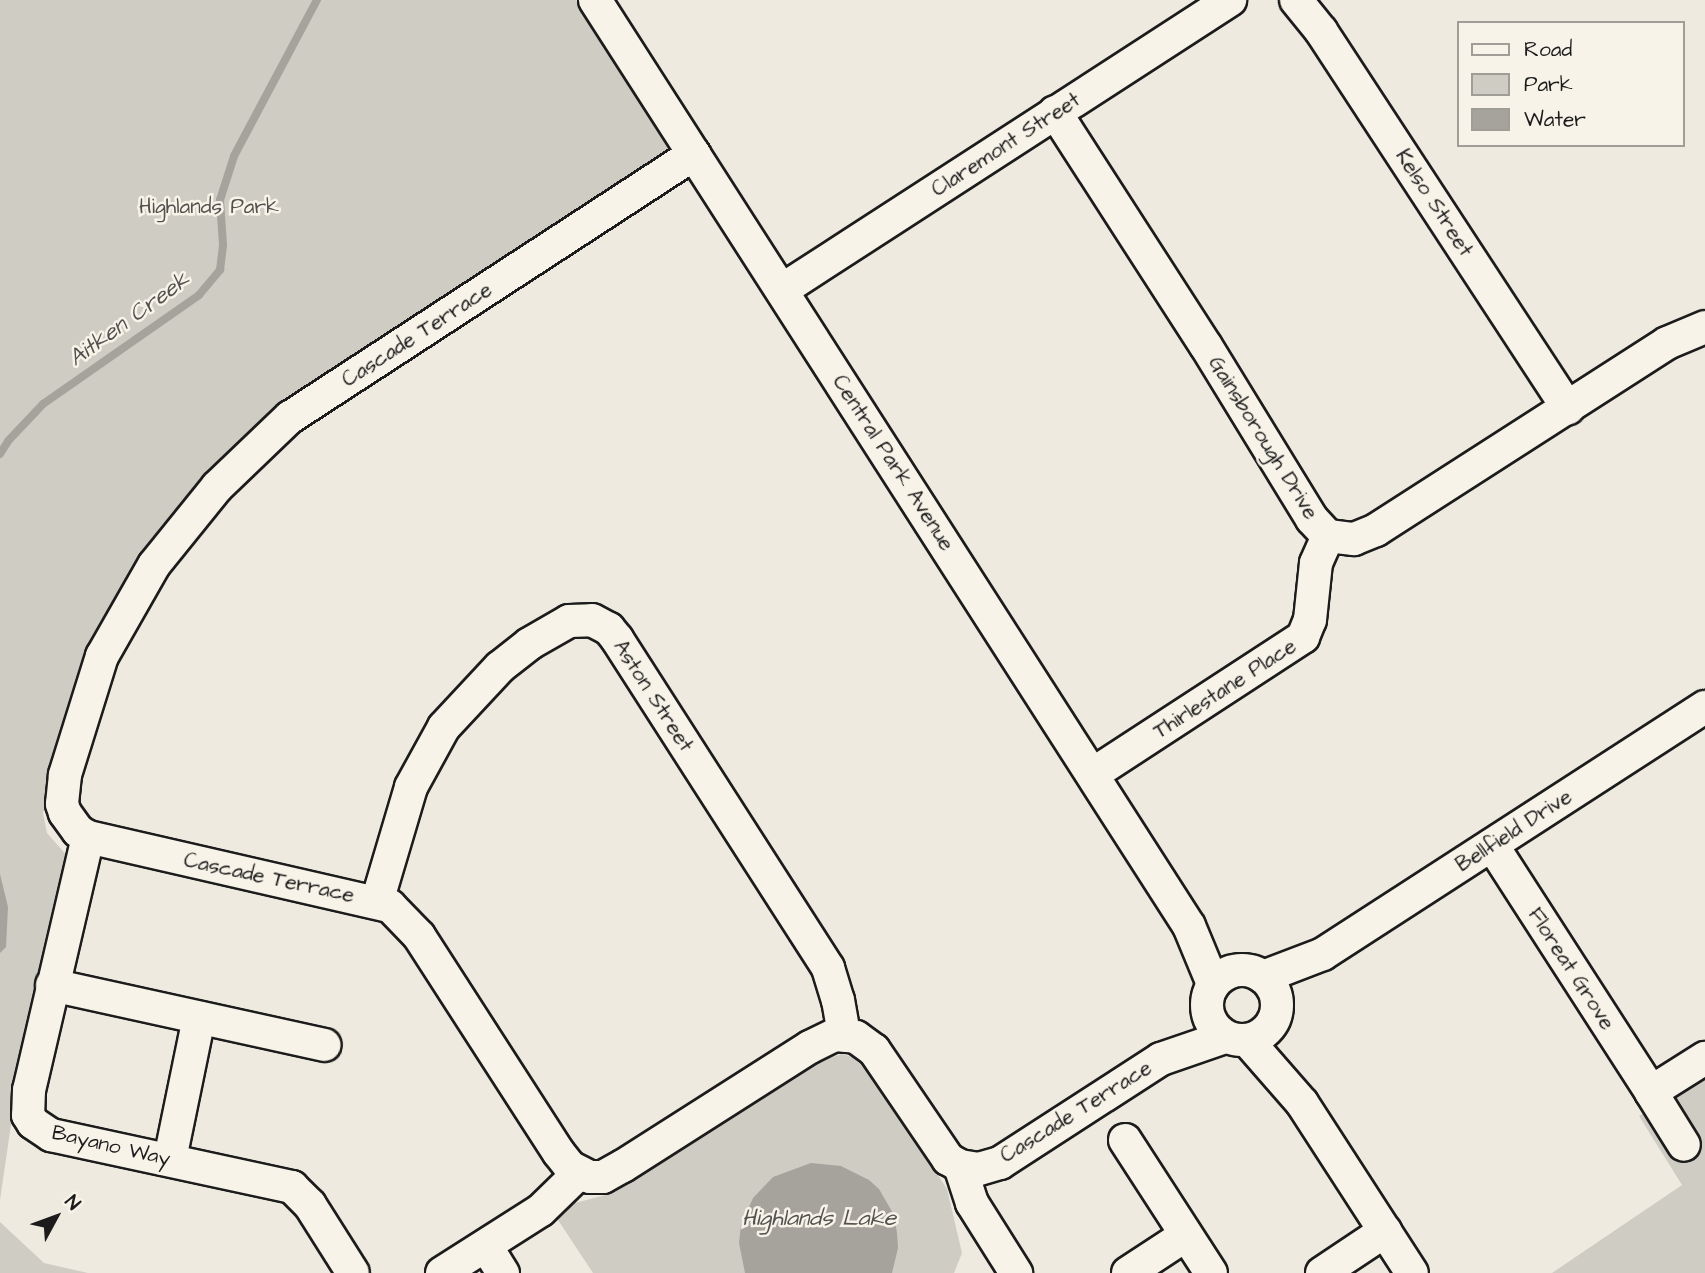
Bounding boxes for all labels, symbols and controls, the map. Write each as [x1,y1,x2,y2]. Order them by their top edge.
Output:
legend [1456,21,1684,147]
text: Road [1524,35,1572,64]
text: Park [1524,70,1573,99]
street label: Claremont Street [927,88,1085,202]
text: Water [1524,105,1586,134]
street label: Kelso Street [1390,145,1478,261]
park label: Highlands Park [139,194,279,220]
water label: Aitken Creek [63,266,195,372]
street label: Cascade Terrace [337,277,497,393]
street label: Gainsborough Drive [1203,352,1323,524]
street label: Central Park Avenue [827,370,959,556]
street label: Thirlestane Place [1149,634,1301,744]
street label: Aston Street [608,635,698,757]
street label: Bellfield Drive [1451,784,1577,878]
street label: Cascade Terrace [181,848,357,908]
street label: Floreat Grove [1522,903,1620,1035]
street label: Cascade Terrace [996,1055,1156,1169]
street label: Bayano Way [49,1120,173,1172]
north arrow [21,1182,91,1252]
text: N [58,1190,86,1216]
water label: Highlands Lake [742,1204,896,1232]

